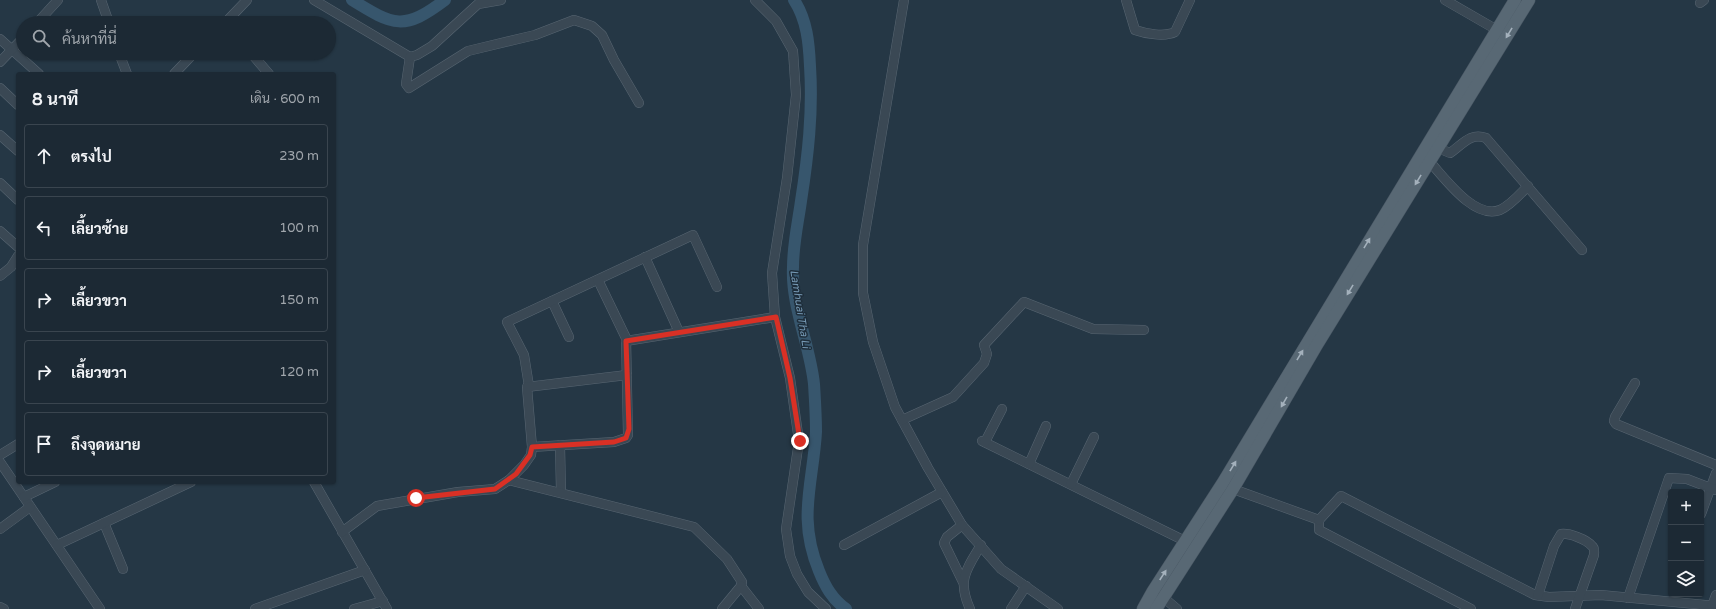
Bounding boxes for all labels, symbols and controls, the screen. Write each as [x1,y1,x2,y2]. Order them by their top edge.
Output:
search box [16,16,336,60]
icon: search [30,27,52,49]
one-way arrow [1505,27,1512,39]
text: ค้นหาที่นี่ [62,30,117,48]
text: 8 นาที [32,89,78,110]
text: เดิน · 600 m [250,91,320,107]
icon: ahead [33,145,55,167]
text: ตรงไป [71,148,112,166]
text: 230 m [279,148,319,164]
one-way arrow [1414,174,1422,185]
icon: left [33,217,55,239]
text: เลี้ยวซ้าย [71,220,128,238]
text: 100 m [279,220,319,236]
one-way arrow [1364,237,1371,249]
water label: Lamhuai Tha Li [787,269,813,350]
one-way arrow [1347,284,1354,296]
icon: right [33,289,55,311]
text: เลี้ยวขวา [71,292,127,310]
text: 150 m [279,292,319,308]
one-way arrow [1297,349,1304,361]
icon: right [33,361,55,383]
text: เลี้ยวขวา [71,364,127,382]
text: 120 m [279,364,319,380]
one-way arrow [1281,396,1288,408]
route end [791,432,809,450]
icon: arrive [33,433,55,455]
text: ถึงจุดหมาย [71,436,141,454]
one-way arrow [1229,460,1236,472]
route start [407,489,425,507]
map controls [1668,489,1704,597]
button: + [1668,489,1704,525]
button: − [1668,525,1704,561]
button: layers [1668,561,1704,597]
one-way arrow [1159,569,1166,581]

